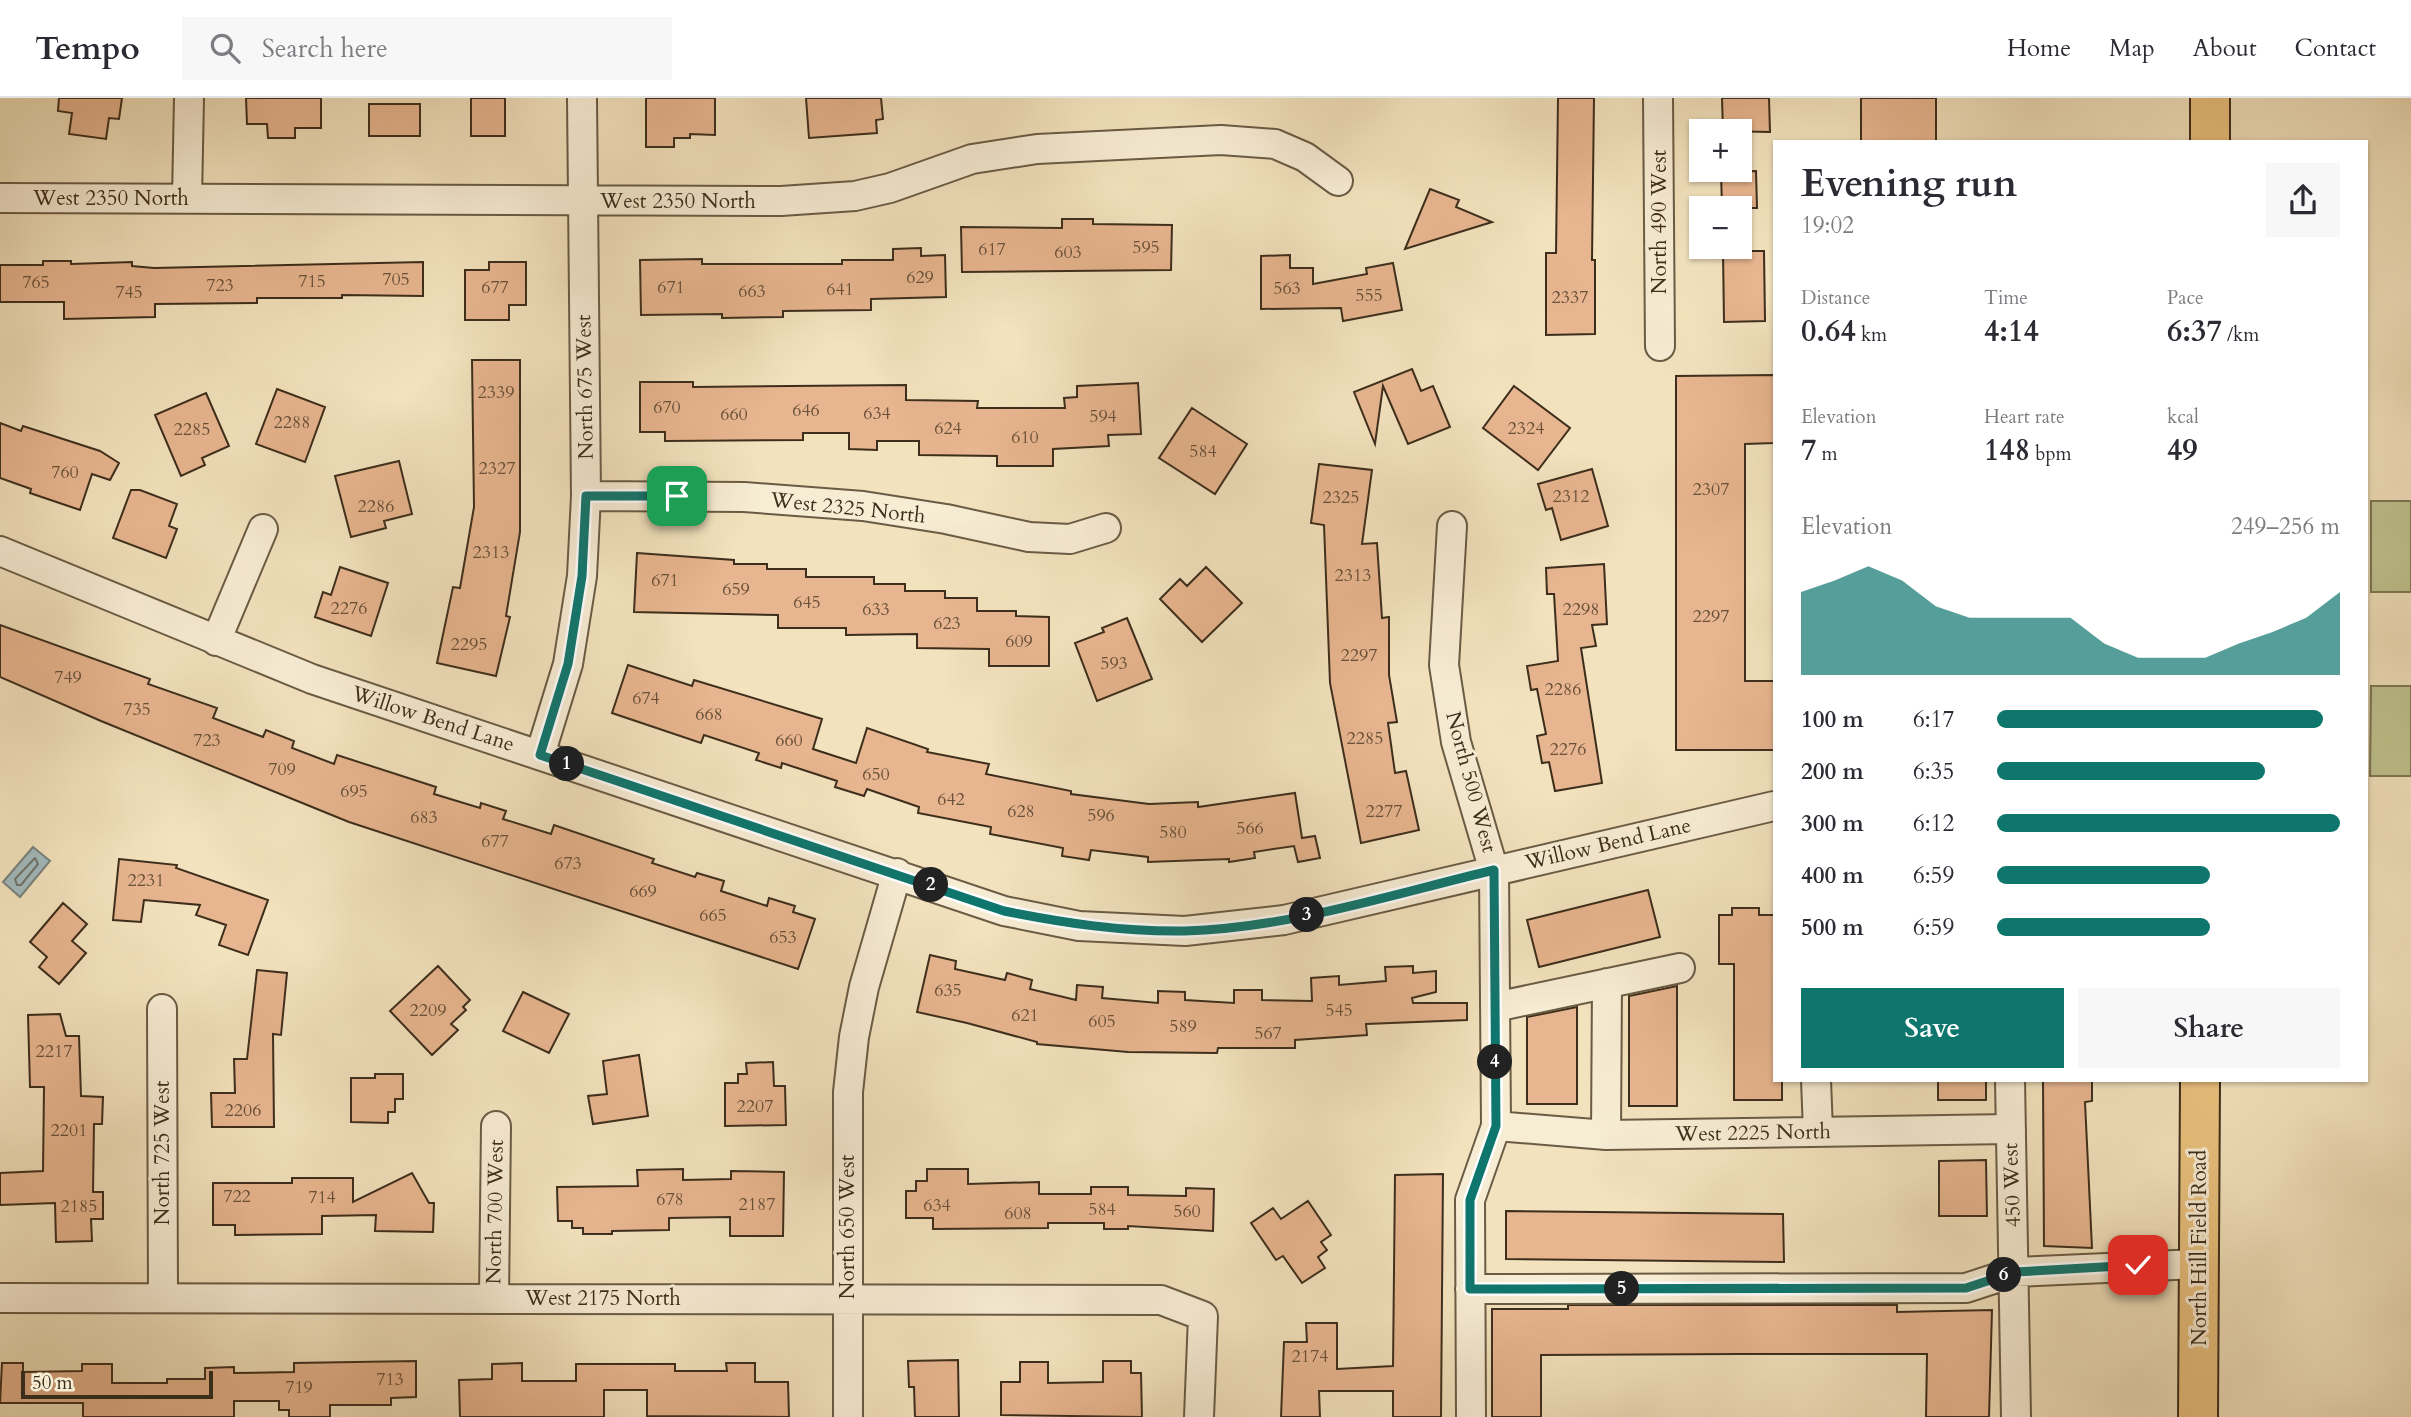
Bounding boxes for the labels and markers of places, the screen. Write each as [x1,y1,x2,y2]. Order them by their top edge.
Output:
pin [647,466,707,526]
pin: 1 [550,746,584,782]
pin: 2 [914,868,948,902]
pin: 3 [1290,898,1324,932]
pin: 4 [1478,1044,1512,1080]
pin [2108,1235,2168,1295]
pin: 6 [1986,1258,2022,1292]
pin: 5 [1604,1272,1640,1306]

